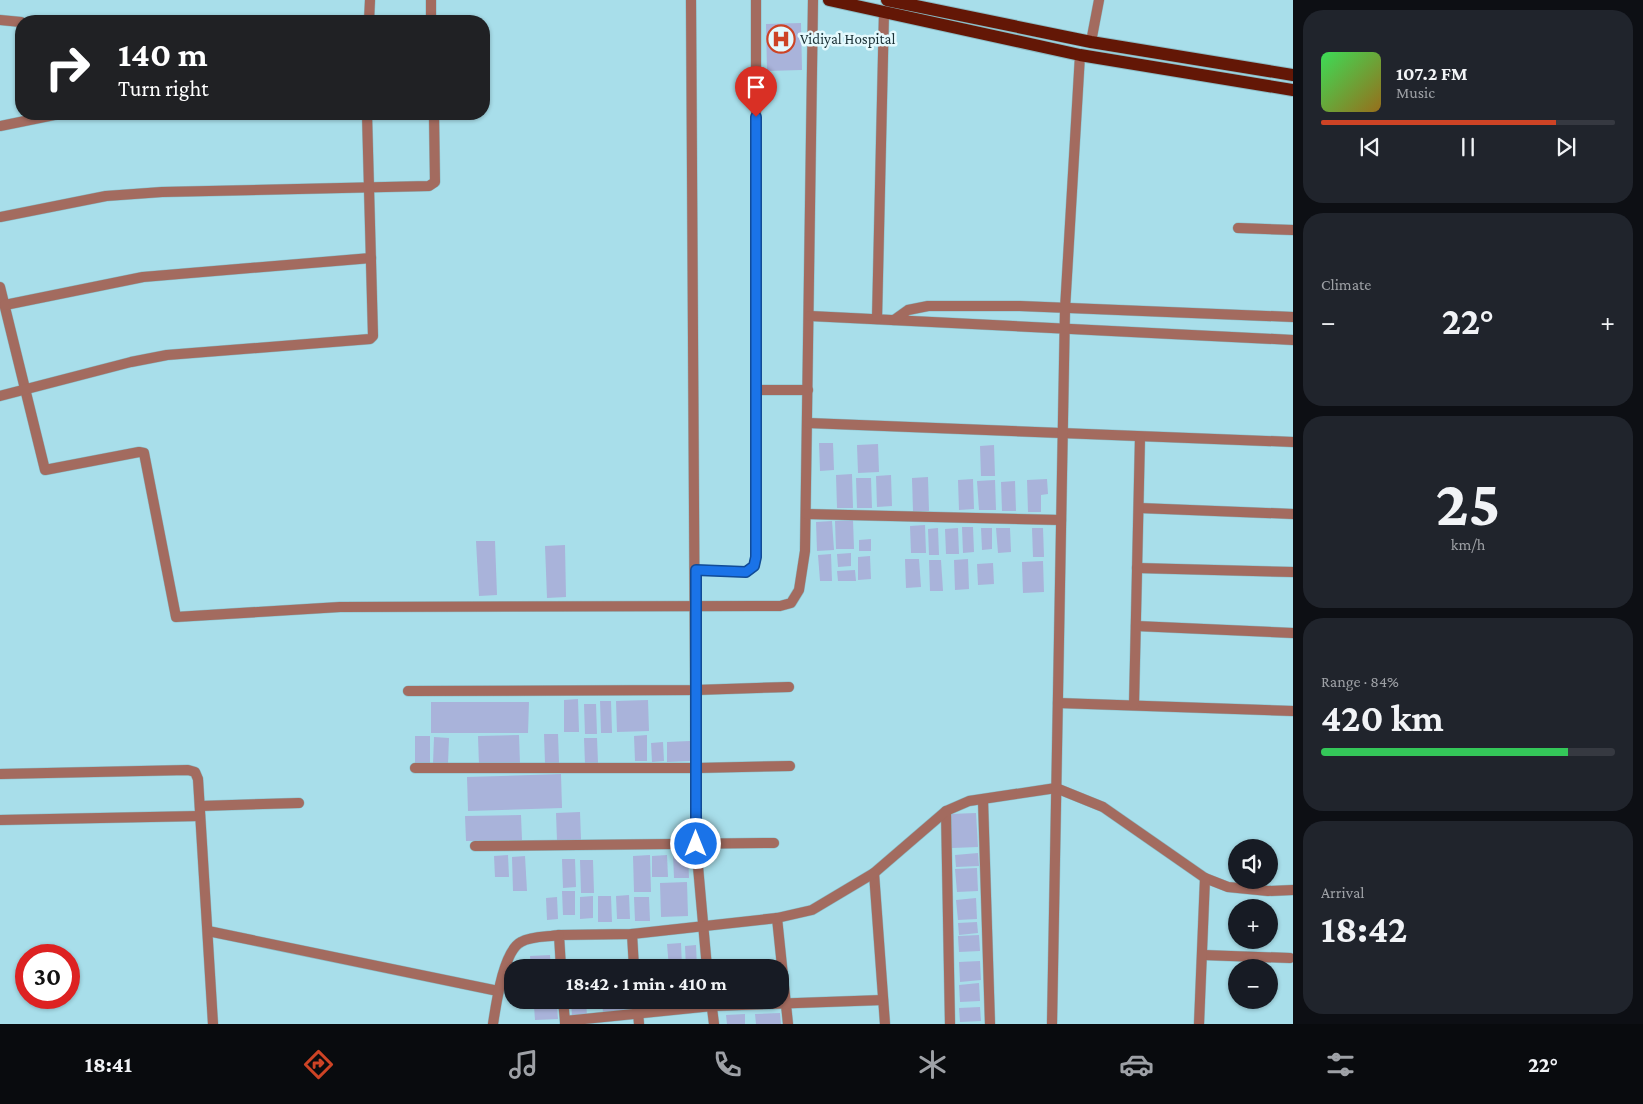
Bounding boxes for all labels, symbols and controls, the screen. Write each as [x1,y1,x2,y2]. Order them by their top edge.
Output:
hospital icon: Vidiyal Hospital [766,24,796,54]
place label: Vidiyal Hospital [800,31,895,48]
icon: right [35,35,100,100]
text: 140 m [118,35,208,74]
text: 107.2 FM [1396,63,1468,84]
pin [735,66,777,117]
icon: arrive [742,73,770,101]
text: Turn right [118,76,209,101]
text: Music [1396,84,1435,101]
icon: previous [1356,133,1384,161]
icon: pause [1454,133,1482,161]
icon: next [1552,133,1580,161]
text: Climate [1321,276,1371,293]
text: 22° [1442,300,1494,342]
text: − [1321,306,1336,337]
text: + [1600,306,1615,337]
text: 25 [1436,467,1501,539]
text: km/h [1451,536,1485,553]
text: Range · 84% [1321,673,1399,690]
text: 420 km [1321,697,1444,739]
position arrow [669,817,721,869]
map controls [1228,839,1278,1009]
button: sound [1228,839,1278,889]
text: Arrival [1321,884,1365,901]
button: + [1228,899,1278,949]
text: 18:42 [1321,908,1407,950]
speed limit sign: 30 [15,944,80,1009]
button: − [1228,959,1278,1009]
text: 18:42 · 1 min · 410 m [566,973,727,994]
icon: directions [301,1047,336,1082]
icon: music [506,1047,541,1082]
icon: phone [710,1047,745,1082]
icon: climate [915,1047,950,1082]
icon: car [1119,1047,1154,1082]
icon: filters [1323,1047,1358,1082]
text: 18:41 [85,1052,132,1077]
text: 22° [1528,1052,1558,1077]

